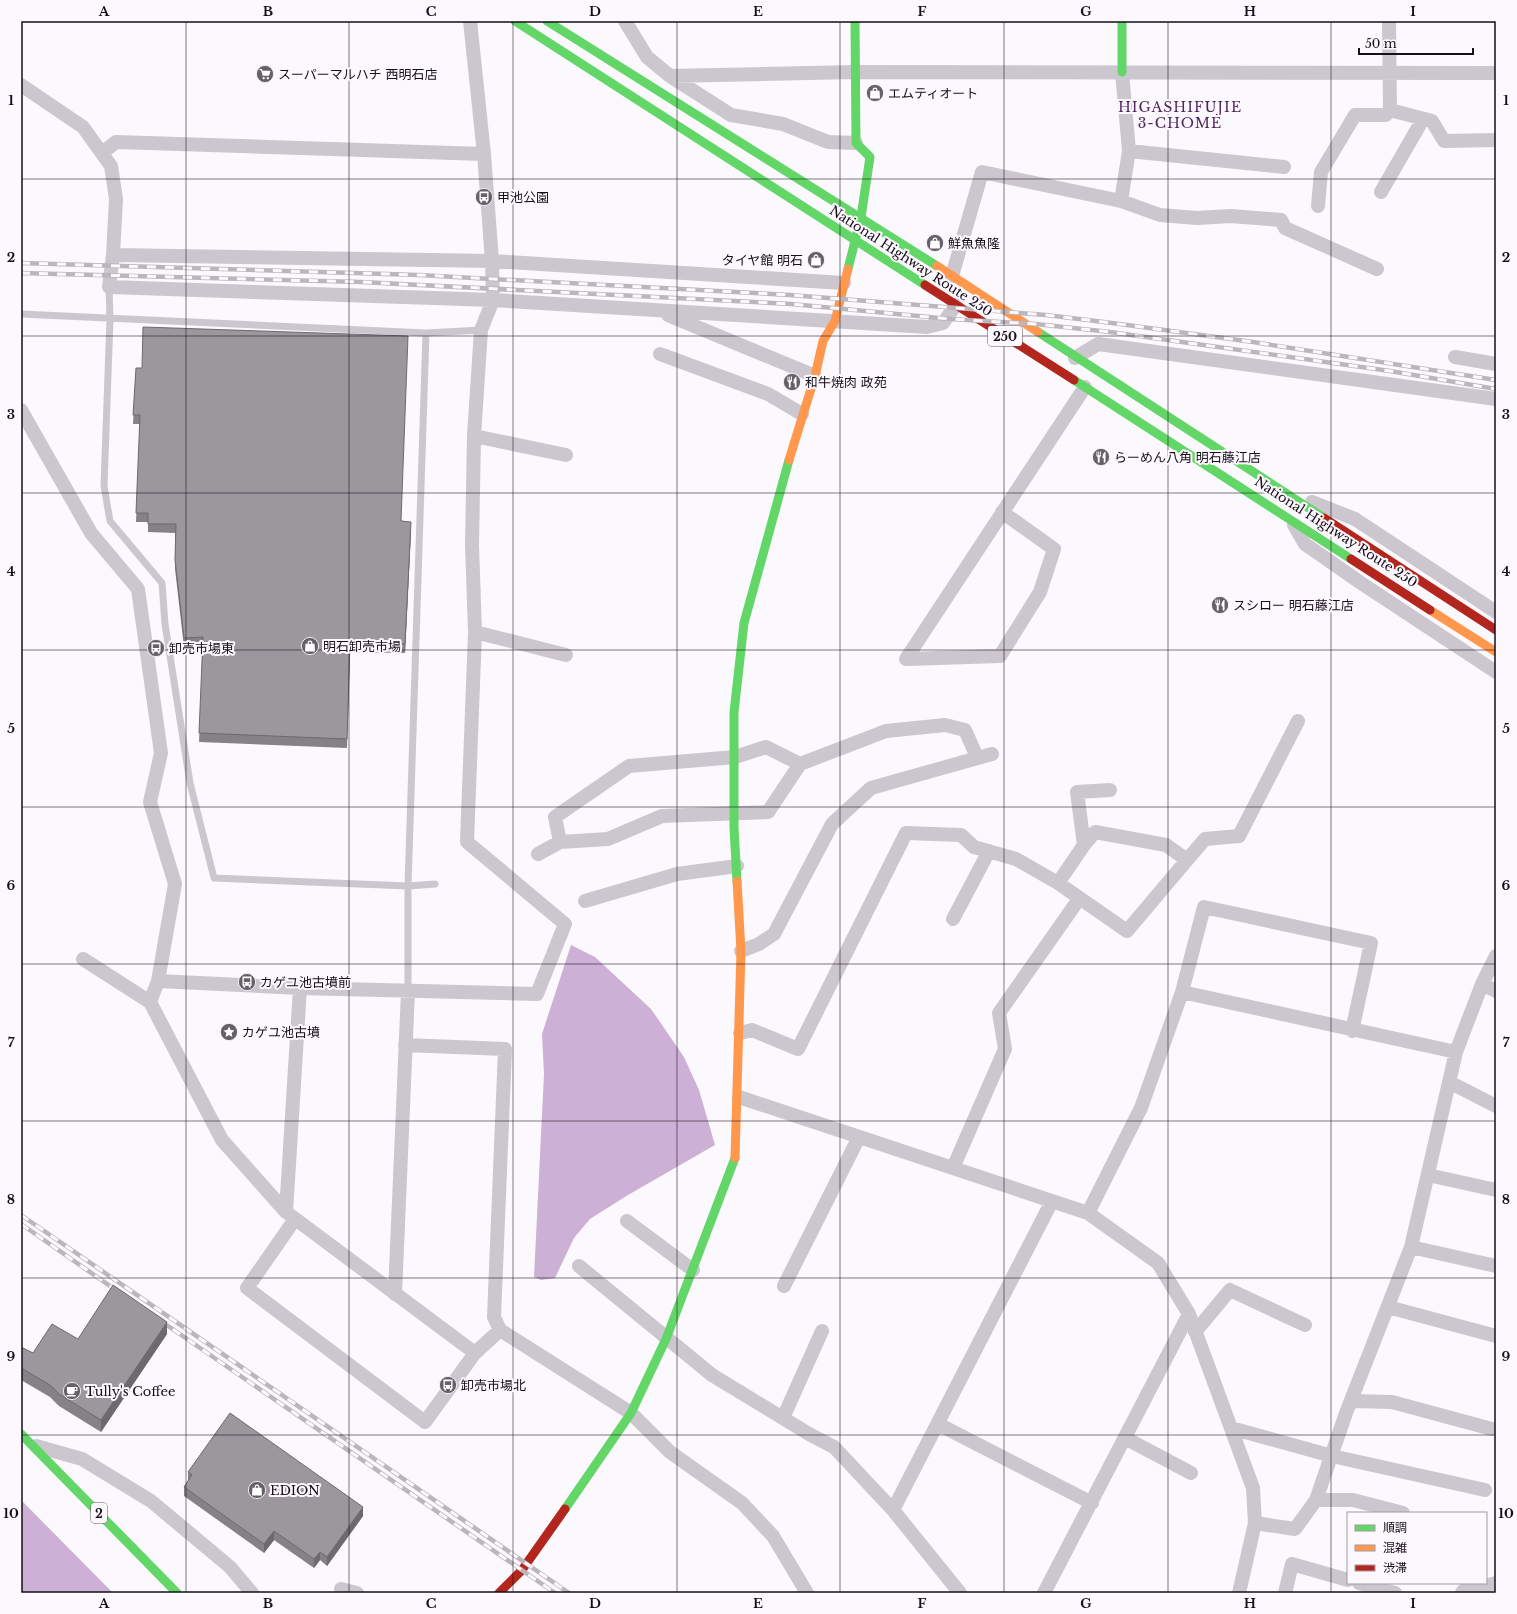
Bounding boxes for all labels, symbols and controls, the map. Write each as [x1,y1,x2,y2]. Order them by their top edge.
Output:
text: A [98,3,110,20]
text: B [263,3,273,20]
text: C [426,3,437,20]
text: D [589,3,601,20]
text: E [753,3,763,20]
text: F [918,3,927,20]
text: G [1080,3,1092,20]
text: H [1244,3,1256,20]
text: I [1410,3,1416,20]
scale bar [1359,30,1473,56]
text: 50 m [1365,36,1397,51]
supermarket icon: スーパーマルハチ 西明石店 [255,64,275,84]
place label: スーパーマルハチ 西明石店 [278,66,438,83]
shop icon: エムティオート [865,83,885,103]
place label: エムティオート [888,85,978,102]
text: 1 [8,92,14,109]
text: 1 [1503,92,1509,109]
district label: HIGASHIFUJIE 3-CHOME [1118,98,1242,132]
bus stop icon: 甲池公園 [474,187,494,207]
place label: 甲池公園 [497,189,549,206]
street label: National Highway Route 250 [826,202,996,320]
shop icon: 鮮魚魚隆 [925,233,945,253]
place label: 鮮魚魚隆 [948,235,1000,252]
text: 2 [7,249,15,266]
text: 2 [1502,249,1510,266]
shop icon: タイヤ館 明石 [806,250,826,270]
place label: タイヤ館 明石 [722,252,803,269]
road number: 250 [988,326,1022,346]
restaurant icon: 和牛焼肉 政苑 [782,372,802,392]
place label: 和牛焼肉 政苑 [805,374,887,391]
text: 3 [7,406,15,423]
text: 3 [1502,406,1510,423]
restaurant icon: らーめん八角 明石藤江店 [1091,447,1111,467]
place label: らーめん八角 明石藤江店 [1114,449,1261,466]
street label: National Highway Route 250 [1251,473,1421,591]
text: 4 [7,563,16,580]
text: 4 [1502,563,1511,580]
restaurant icon: スシロー 明石藤江店 [1210,595,1230,615]
place label: スシロー 明石藤江店 [1233,597,1354,614]
shop icon: 明石卸売市場 [300,636,320,656]
bus stop icon: 卸売市場東 [146,638,166,658]
place label: 明石卸売市場 [323,638,401,655]
place label: 卸売市場東 [168,640,234,657]
text: 5 [7,720,15,737]
text: 5 [1502,720,1510,737]
text: 6 [7,877,16,894]
text: 6 [1502,877,1511,894]
bus stop icon: カゲユ池古墳前 [237,972,257,992]
place label: カゲユ池古墳前 [260,974,351,991]
place icon: カゲユ池古墳 [219,1022,239,1042]
place label: カゲユ池古墳 [242,1024,320,1041]
text: 7 [8,1034,15,1051]
text: 7 [1503,1034,1510,1051]
text: 8 [7,1191,15,1208]
text: 8 [1502,1191,1510,1208]
text: 9 [7,1348,16,1365]
text: 9 [1502,1348,1511,1365]
bus stop icon: 卸売市場北 [438,1375,458,1395]
place label: 卸売市場北 [460,1377,526,1394]
cafe icon: Tully's Coffee [62,1381,82,1401]
place label: Tully's Coffee [85,1383,176,1400]
shop icon: EDION [247,1480,267,1500]
place label: EDION [270,1482,320,1499]
road number: 2 [91,1503,107,1523]
text: 10 [3,1505,19,1522]
text: 10 [1498,1505,1514,1522]
legend [1347,1512,1487,1584]
text: 順調 [1383,1520,1407,1535]
text: 混雑 [1383,1540,1407,1555]
text: 渋滞 [1383,1560,1407,1575]
text: A [98,1595,110,1612]
text: B [263,1595,273,1612]
text: C [426,1595,437,1612]
text: D [589,1595,601,1612]
text: E [753,1595,763,1612]
text: F [918,1595,927,1612]
text: G [1080,1595,1092,1612]
text: H [1244,1595,1256,1612]
text: I [1410,1595,1416,1612]

